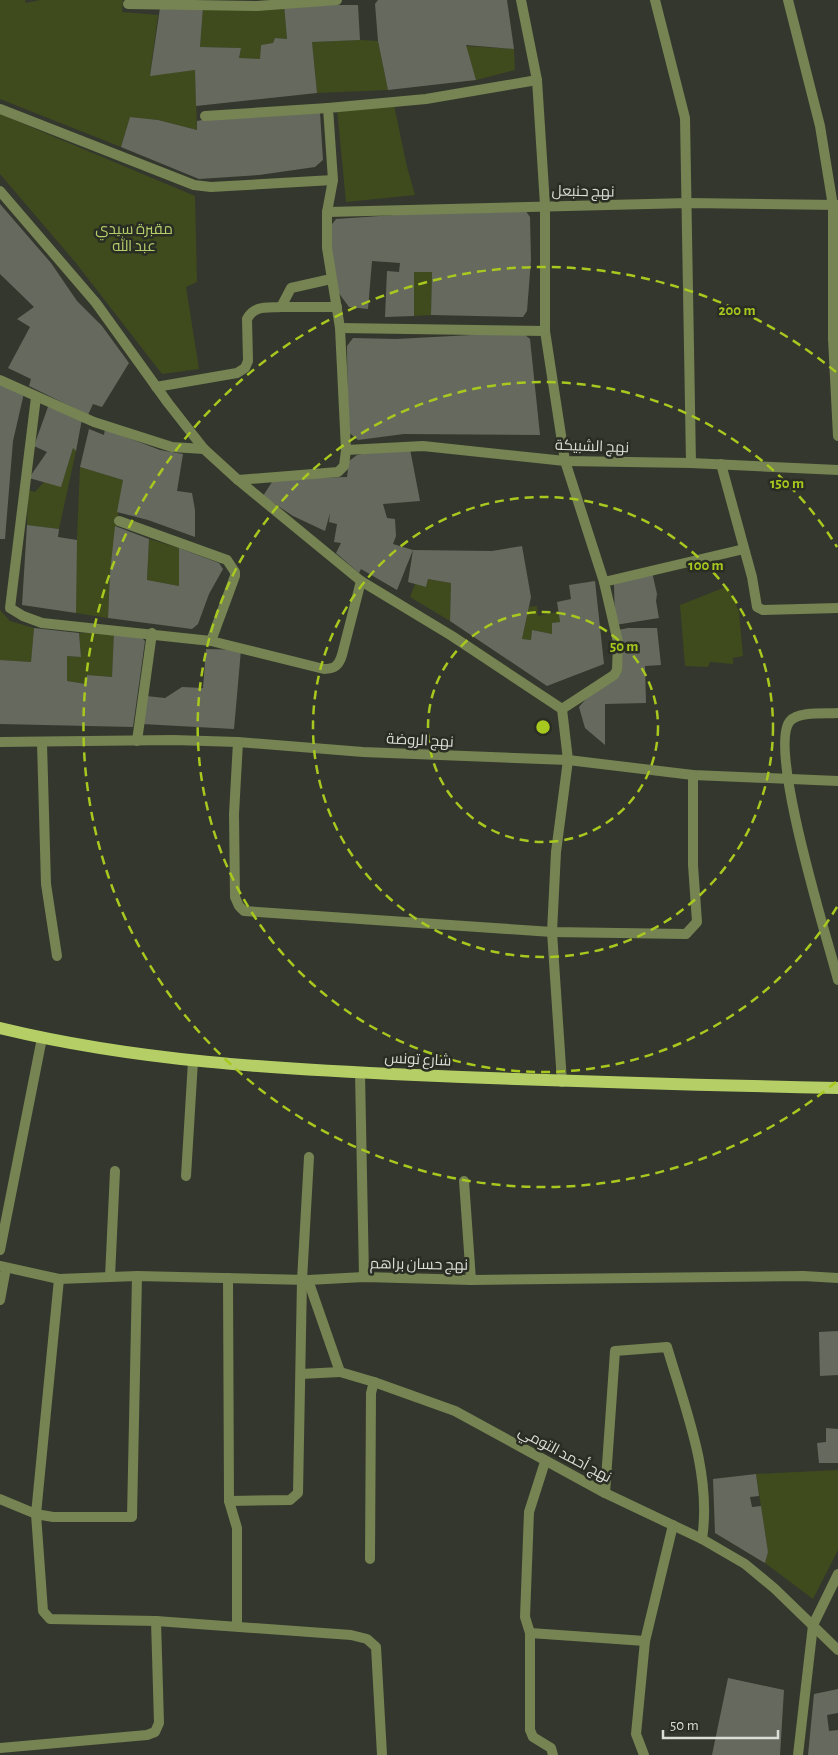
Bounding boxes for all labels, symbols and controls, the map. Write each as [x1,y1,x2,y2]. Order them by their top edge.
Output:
street label: نهج حنبعل [551,183,615,203]
park label: مقبرة سيدي عبد الله [95,222,173,254]
text: 200 m [718,303,756,318]
street label: نهج الشبيكة [555,437,629,458]
text: 150 m [770,476,804,491]
text: 100 m [688,558,724,573]
text: 50 m [610,639,638,654]
centre of rings [534,718,552,736]
street label: نهج الروضة [386,731,454,753]
street label: شارع تونس [384,1049,452,1072]
street label: نهج حسان براهم [370,1256,468,1276]
street label: نهج أحمد التومي [514,1421,615,1489]
scale bar [663,1708,778,1740]
text: 50 m [670,1718,699,1733]

